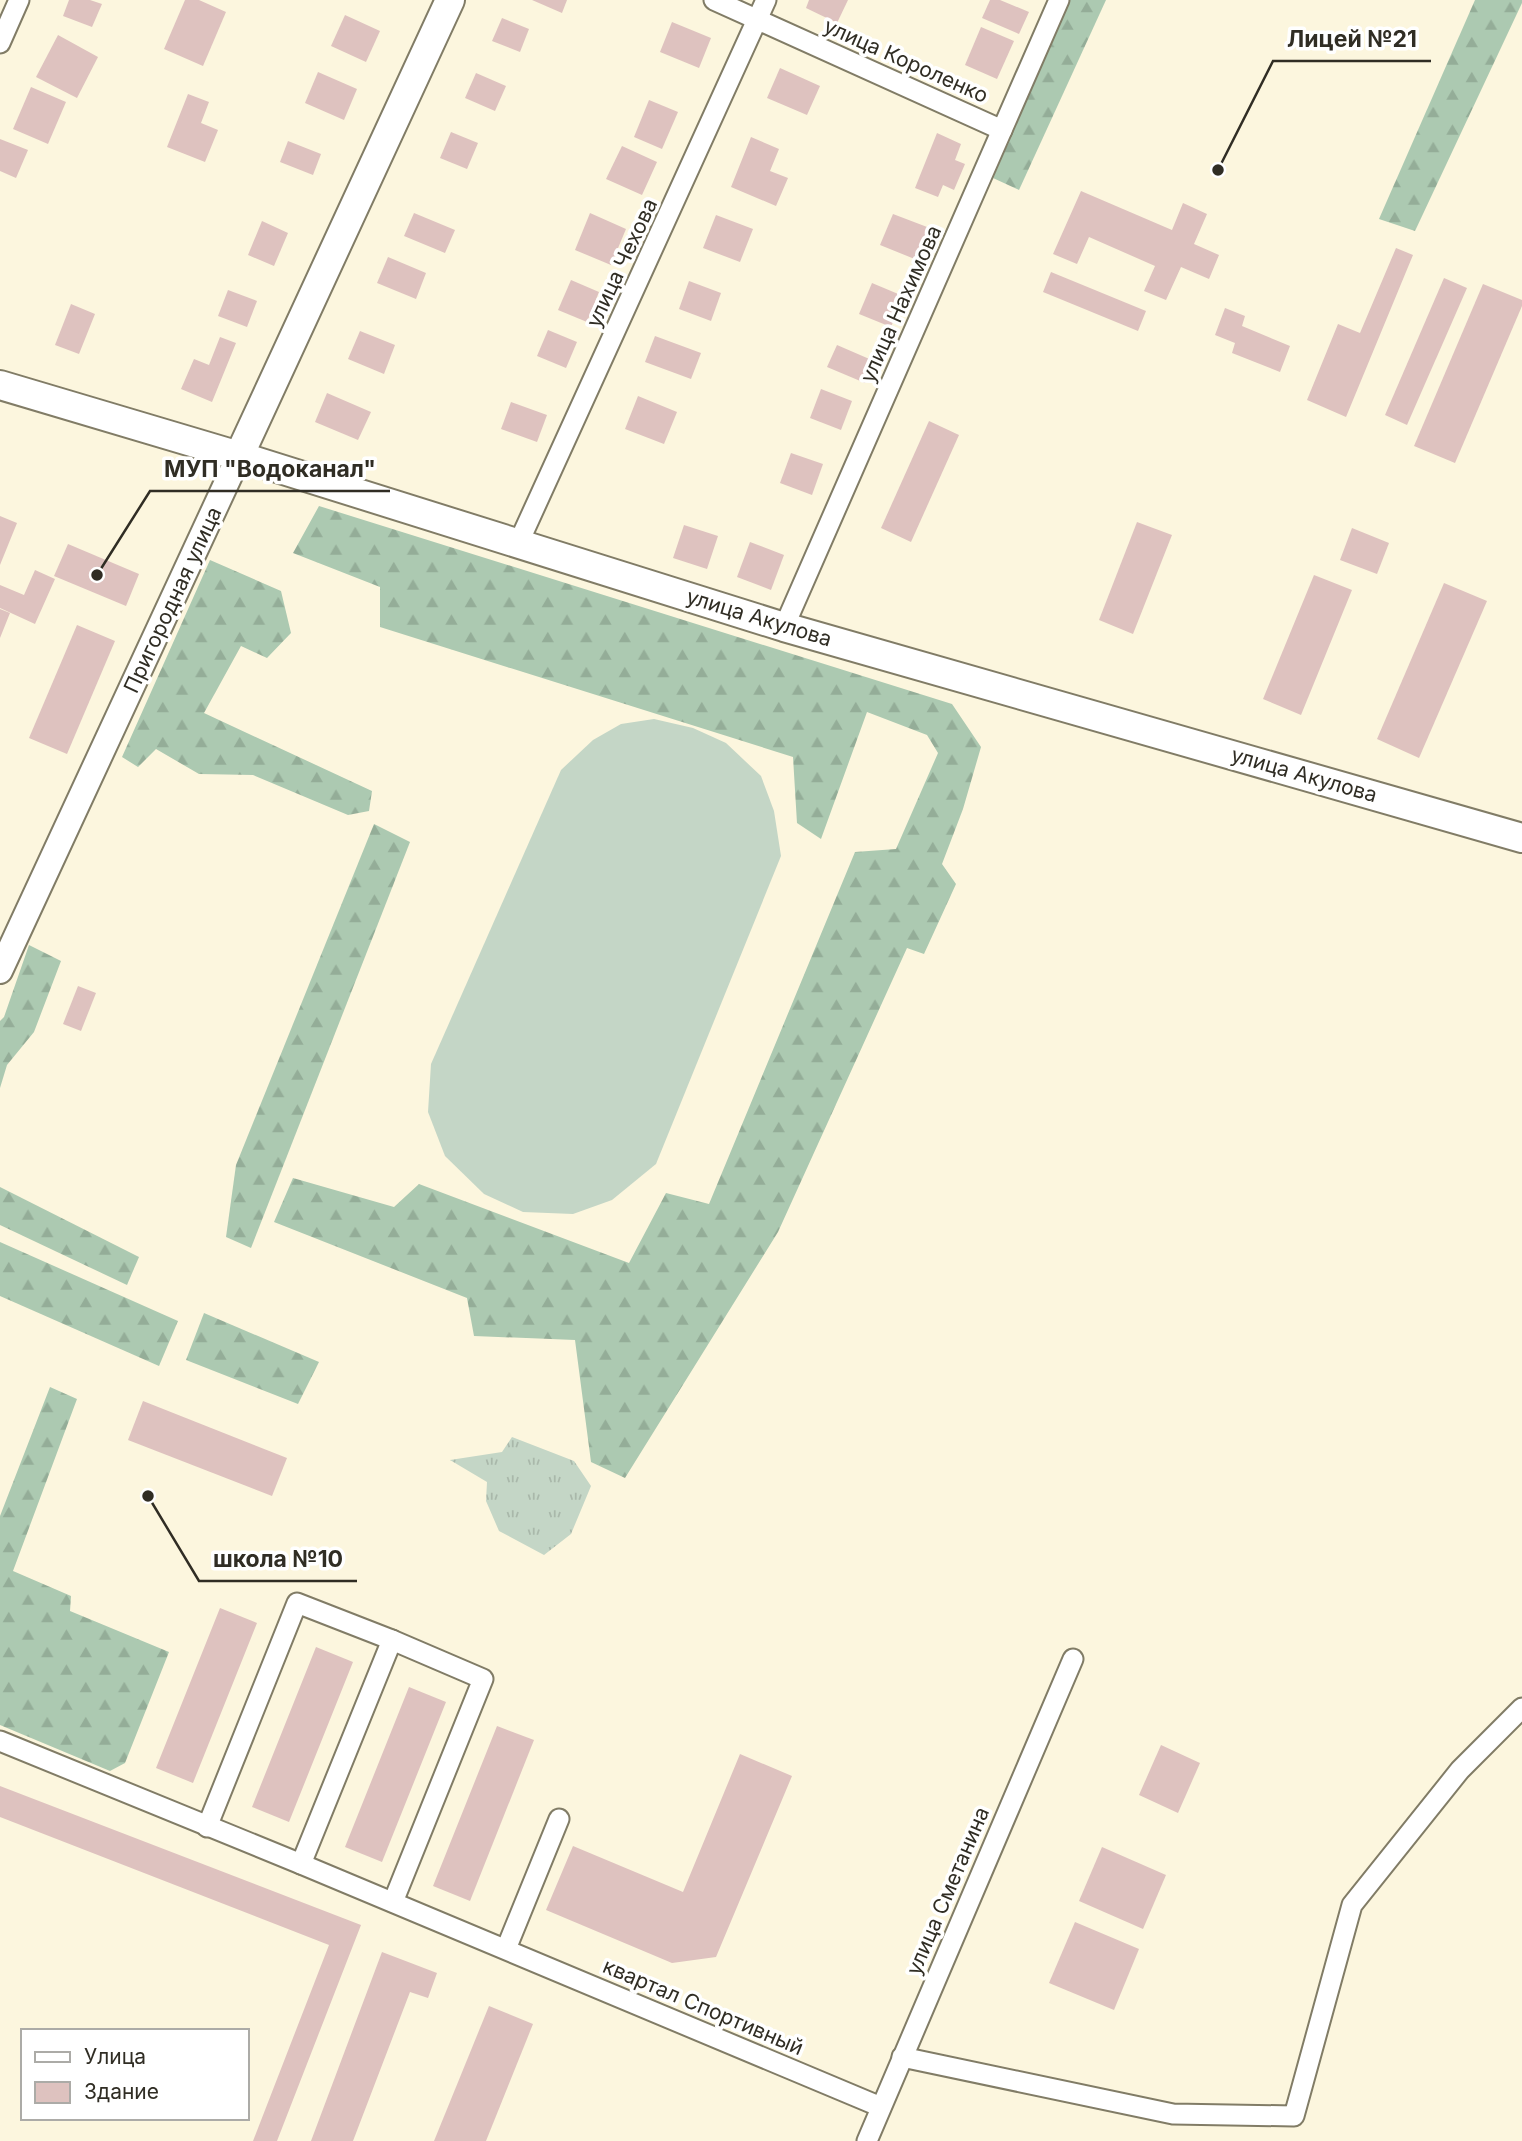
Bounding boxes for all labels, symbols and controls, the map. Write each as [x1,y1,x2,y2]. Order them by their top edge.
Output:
street label: улица Короленко [820,13,992,108]
callout: Лицей №21 [1273,17,1431,61]
text: Лицей №21 [1287,25,1417,53]
street label: улица Чехова [581,194,662,331]
street label: улица Нахимова [855,221,946,386]
callout: МУП "Водоканал" [150,447,390,491]
text: МУП "Водоканал" [164,455,376,483]
street label: Пригородная улица [118,503,227,697]
street label: улица Акулова [683,584,835,651]
street label: улица Акулова [1228,742,1380,807]
callout: школа №10 [199,1537,357,1581]
text: школа №10 [213,1545,343,1573]
street label: улица Сметанина [901,1803,994,1979]
street label: квартал Спортивный [599,1953,807,2060]
legend [21,2029,248,2120]
text: Улица [84,2044,146,2069]
text: Здание [84,2079,159,2104]

